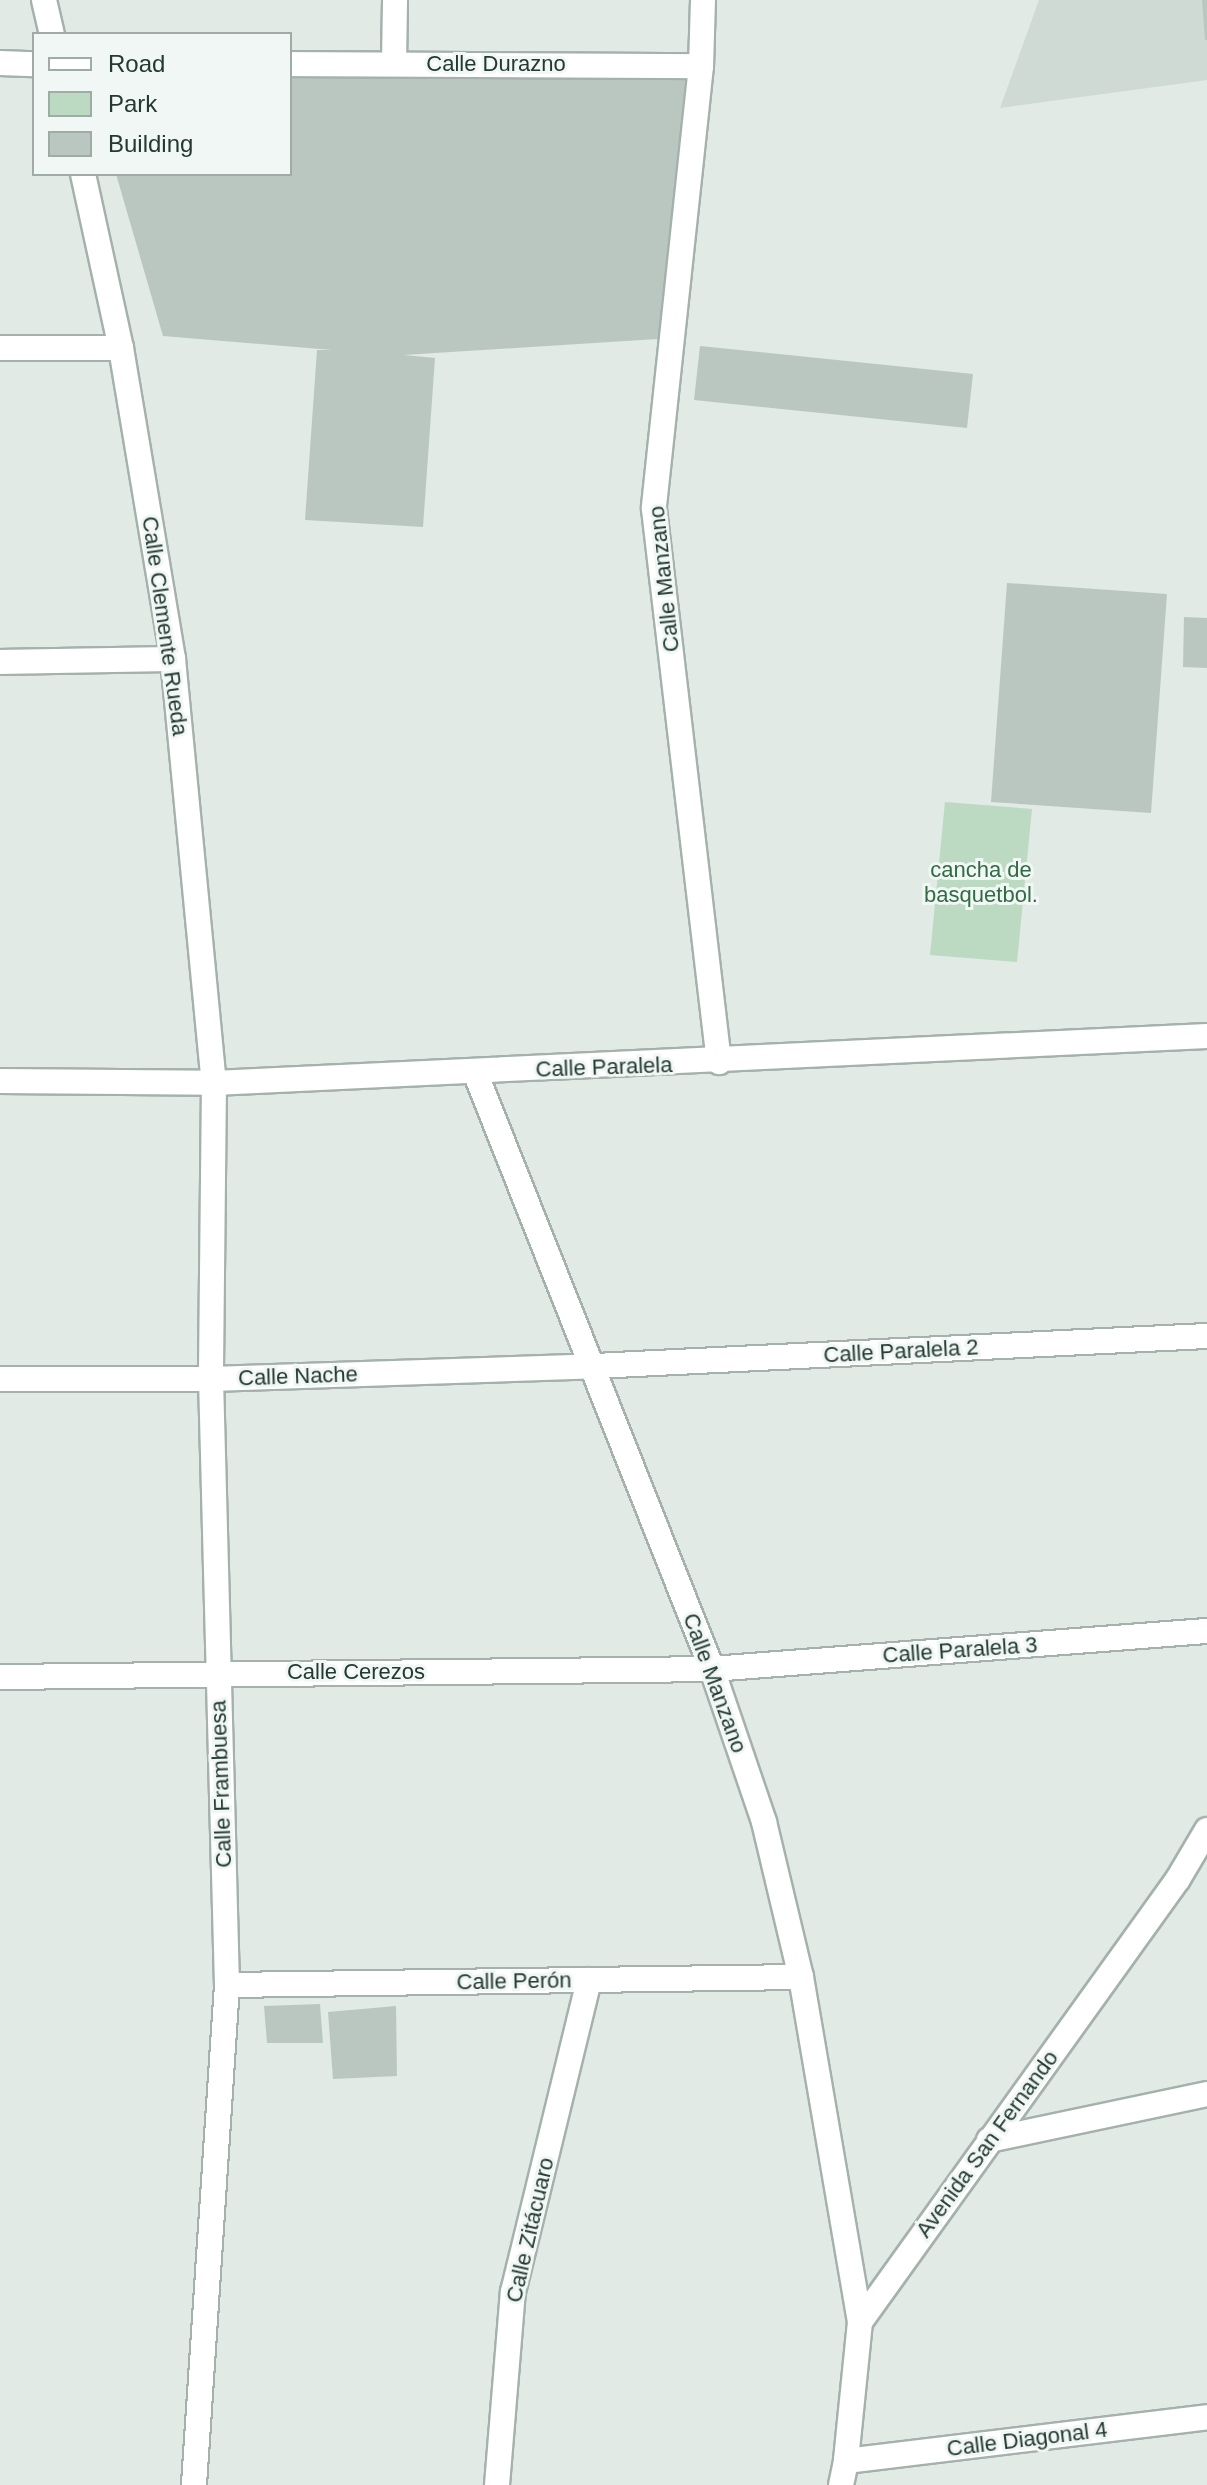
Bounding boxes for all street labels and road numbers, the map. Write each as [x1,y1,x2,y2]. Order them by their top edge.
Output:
street label: Calle Durazno [426,51,566,77]
street label: Calle Manzano [643,505,685,653]
street label: Calle Clemente Rueda [137,515,193,737]
street label: Calle Paralela [535,1051,673,1083]
street label: Calle Paralela 2 [823,1334,979,1368]
street label: Calle Nache [238,1361,358,1391]
street label: Calle Manzano [678,1610,752,1756]
street label: Calle Paralela 3 [882,1631,1038,1669]
street label: Calle Cerezos [287,1659,425,1685]
street label: Calle Frambuesa [205,1700,237,1868]
street label: Calle Perón [456,1967,572,1995]
street label: Avenida San Fernando [910,2045,1064,2243]
street label: Calle Zitácuaro [500,2155,560,2305]
street label: Calle Diagonal 4 [945,2416,1109,2462]

